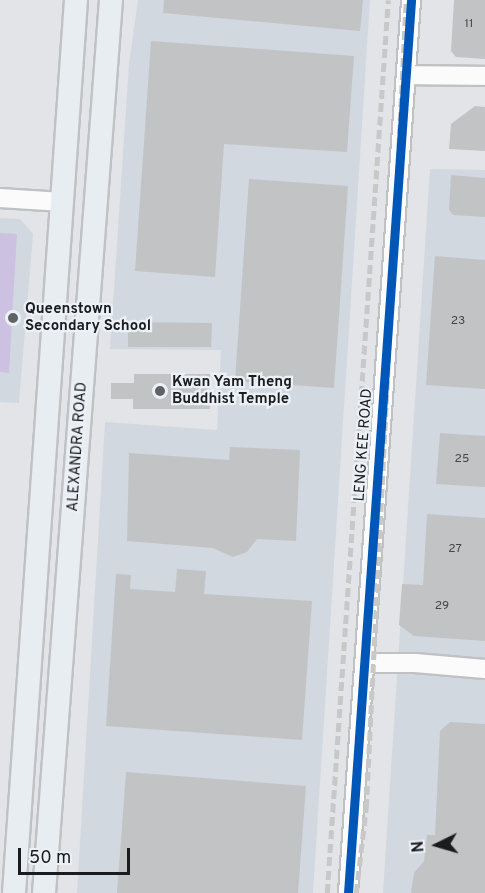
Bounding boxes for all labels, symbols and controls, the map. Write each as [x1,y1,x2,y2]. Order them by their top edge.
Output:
house number: 11 [465,18,473,32]
place label: Queenstown Secondary School [25,300,151,335]
marker: Queenstown Secondary School [6,311,20,325]
house number: 23 [451,315,465,329]
place label: Kwan Yam Theng Buddhist Temple [172,373,292,408]
street label: ALEXANDRA ROAD [64,381,92,513]
marker: Kwan Yam Theng Buddhist Temple [153,384,167,398]
street label: LENG KEE ROAD [351,388,377,502]
house number: 25 [455,453,469,467]
house number: 27 [448,543,462,557]
house number: 29 [435,600,449,614]
north arrow [407,815,467,875]
scale bar [21,836,134,874]
text: N [409,840,430,853]
text: 50 m [29,847,71,870]

